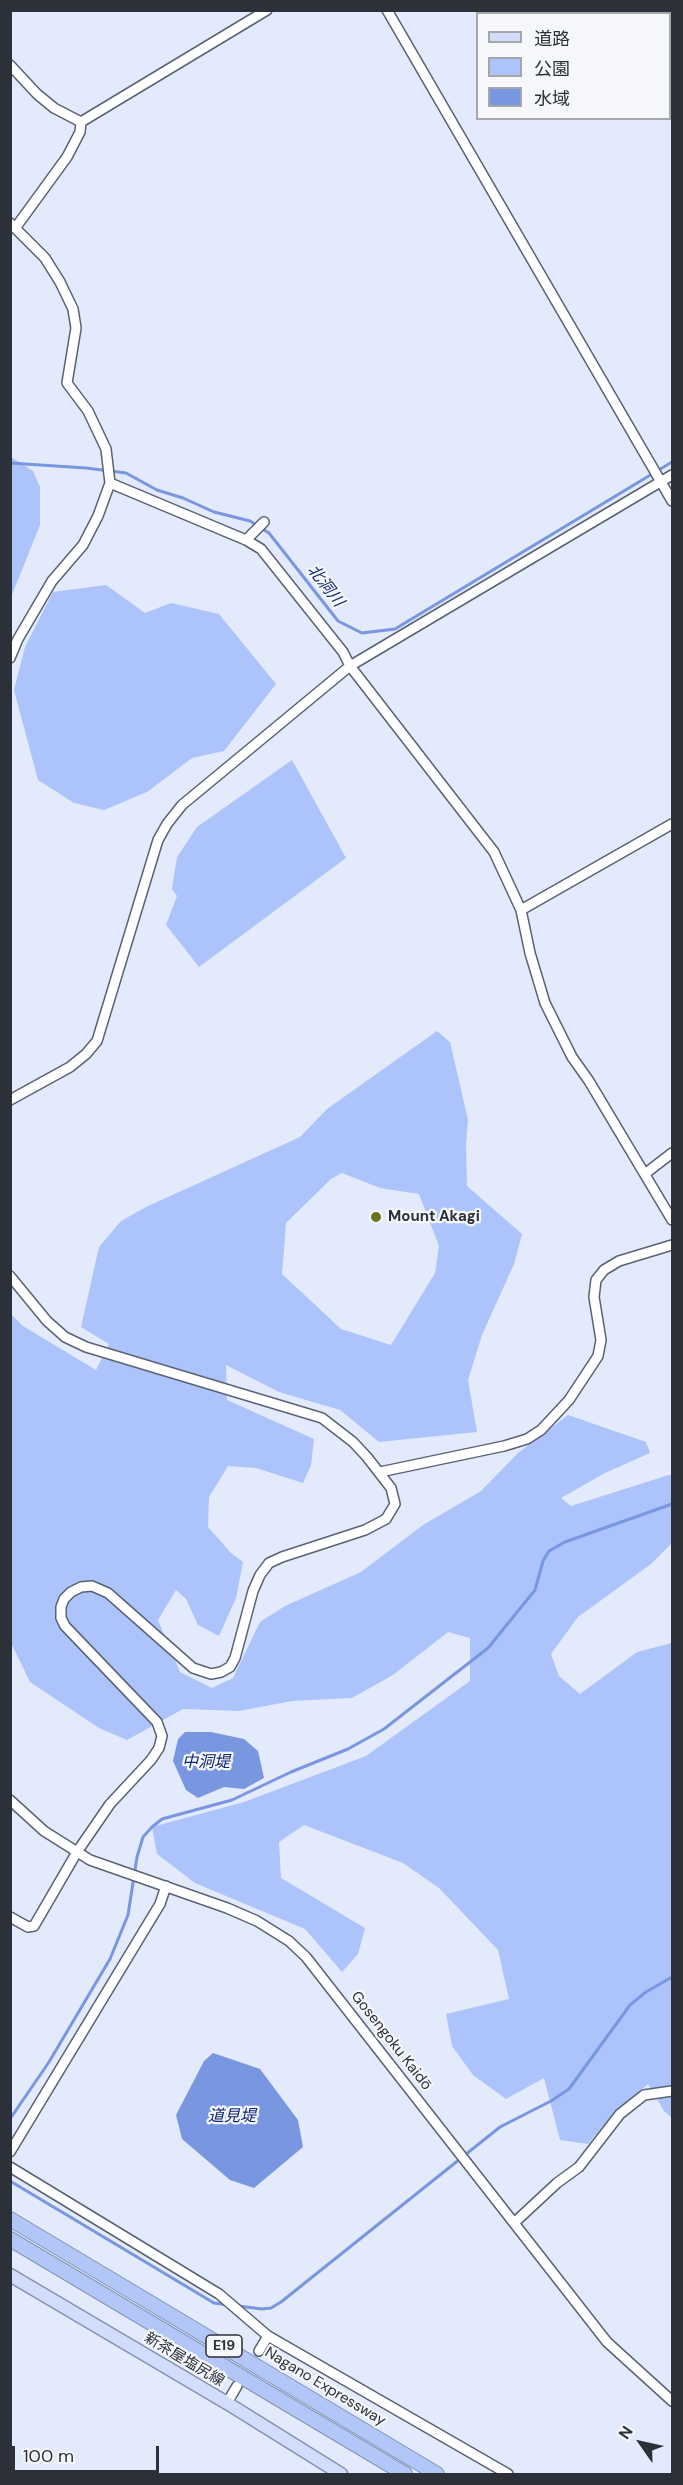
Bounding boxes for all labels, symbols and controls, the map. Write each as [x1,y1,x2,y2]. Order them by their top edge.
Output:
legend [476,12,671,120]
text: 道路 [534,27,570,51]
text: 公園 [534,57,570,81]
text: 水域 [534,87,570,111]
water label: 北洞川 [303,561,347,611]
place label: Mount Akagi [388,1208,480,1226]
marker: Mount Akagi [369,1210,383,1224]
water label: 中洞堤 [182,1753,230,1773]
street label: Gosengoku Kaidō [347,1988,435,2094]
water label: 道見堤 [208,2107,256,2127]
street label: 新茶屋塩尻線 [141,2329,227,2391]
road number: E19 [206,2335,242,2357]
street label: Nagano Expressway [261,2344,389,2430]
north arrow [611,2413,671,2473]
text: N [614,2422,638,2443]
scale bar [15,2434,162,2472]
text: 100 m [23,2444,74,2468]

